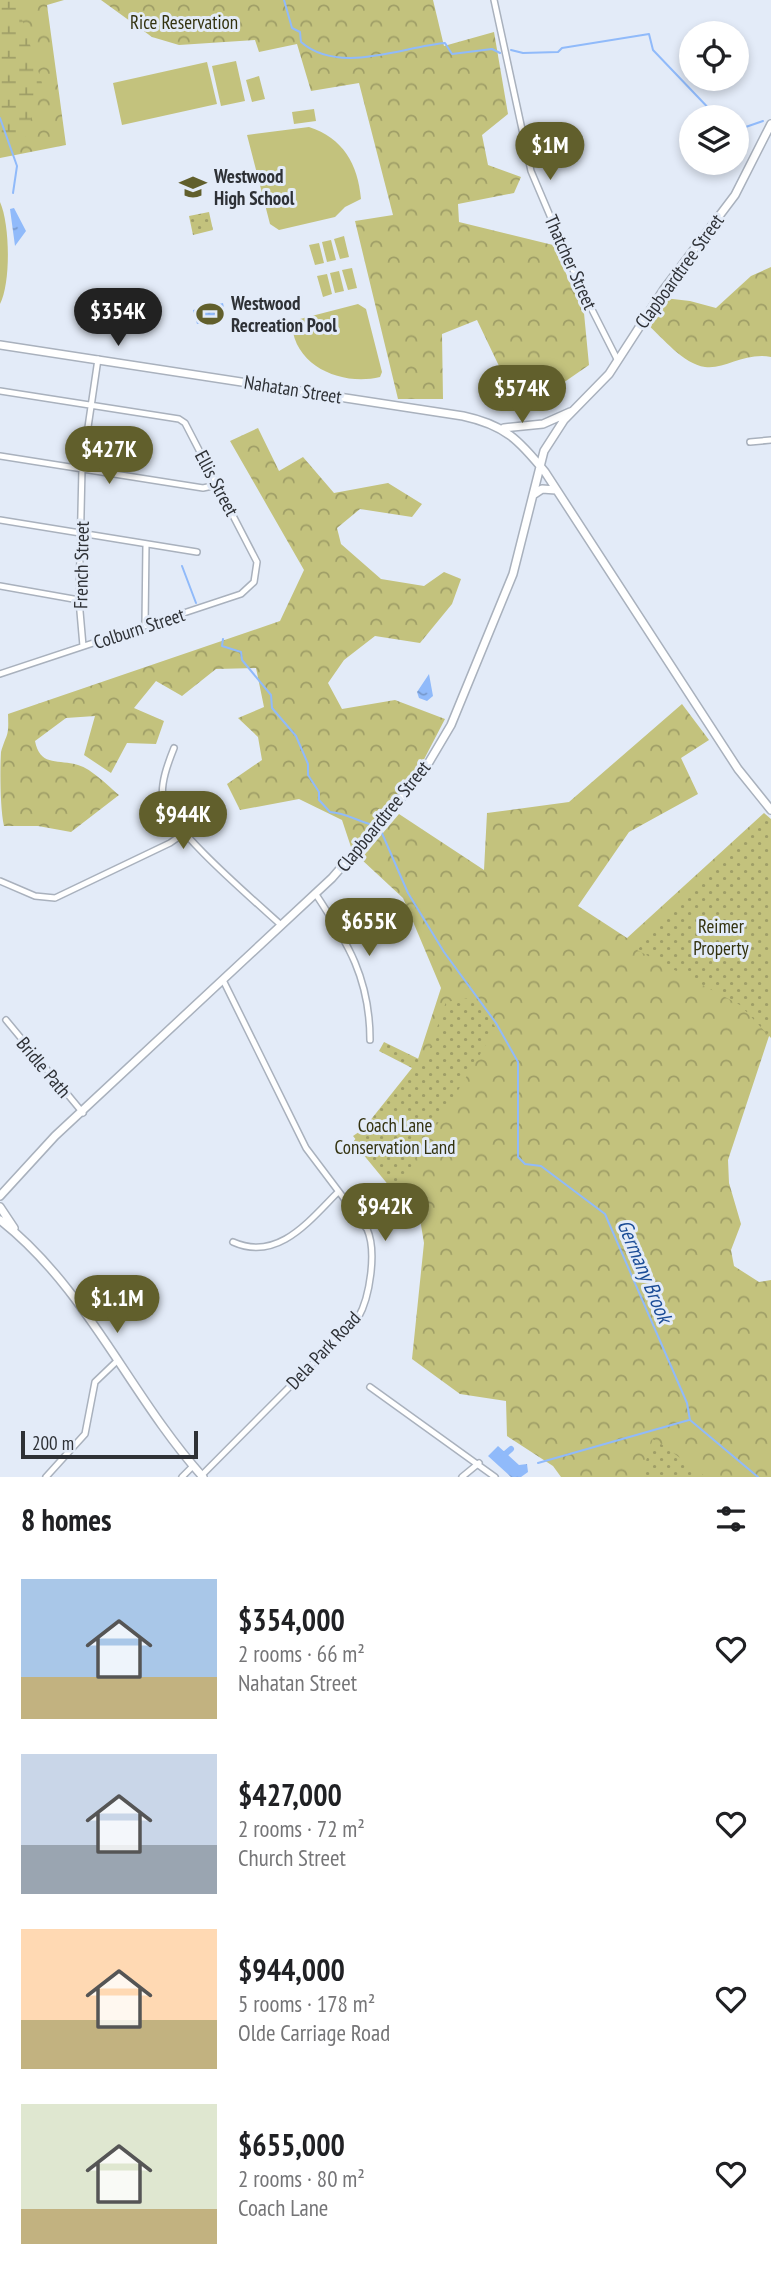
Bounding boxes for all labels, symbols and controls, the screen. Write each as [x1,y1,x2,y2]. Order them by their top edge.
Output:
park label: Rice Reservation [130,10,238,34]
map controls [679,21,749,175]
button: locate [679,21,749,91]
button: layers [679,105,749,175]
pin: $1M [516,122,584,182]
text: $1M [531,130,569,159]
place label: Westwood High School [213,164,295,210]
school or university icon: Westwood High School [178,172,208,202]
street label: Clapboardtree Street [629,208,729,333]
street label: Thatcher Street [539,211,603,314]
pin: $354K [69,288,167,348]
place label: Westwood Recreation Pool [230,291,337,337]
text: $354K [90,296,146,325]
sports icon: Westwood Recreation Pool [195,299,225,329]
pin: $574K [473,366,571,425]
street label: Nahatan Street [243,369,344,409]
text: $574K [494,373,550,402]
pin: $427K [60,426,158,486]
text: $427K [81,434,137,463]
street label: Ellis Street [190,446,245,521]
street label: French Street [68,520,94,609]
street label: Colburn Street [90,602,188,654]
street label: Clapboardtree Street [331,755,436,876]
pin: $944K [134,792,232,851]
text: $944K [155,799,211,828]
pin: $655K [320,898,418,958]
text: $655K [341,906,397,935]
park label: Reimer Property [693,914,750,960]
street label: Bridle Path [12,1032,76,1102]
park label: Coach Lane Conservation Land [335,1113,455,1159]
pin: $942K [336,1184,434,1243]
text: $942K [357,1191,413,1220]
water label: Germany Brook [611,1215,680,1329]
pin: $1.1M [68,1276,166,1335]
text: $1.1M [90,1283,144,1312]
street label: Dela Park Road [281,1306,365,1394]
scale bar [21,1428,198,1460]
text: 200 m [32,1431,74,1455]
text: 8 homes [21,1500,112,1539]
icon: filters [712,1500,750,1538]
text: $354,000 [238,1600,345,1639]
icon: home [77,1607,161,1691]
icon: heart [712,1630,750,1668]
text: 2 rooms · 66 m² [238,1639,365,1668]
text: Nahatan Street [238,1668,357,1697]
text: $427,000 [238,1775,342,1814]
icon: home [77,1782,161,1866]
icon: heart [712,1805,750,1843]
text: 2 rooms · 72 m² [238,1814,365,1843]
text: Church Street [238,1843,346,1872]
text: $944,000 [238,1950,345,1989]
icon: home [77,1957,161,2041]
icon: heart [712,1980,750,2018]
text: 5 rooms · 178 m² [238,1989,375,2018]
text: Olde Carriage Road [238,2018,390,2047]
text: $655,000 [238,2125,345,2164]
icon: home [77,2132,161,2216]
icon: heart [712,2155,750,2193]
text: 2 rooms · 80 m² [238,2164,365,2193]
text: Coach Lane [238,2193,328,2222]

